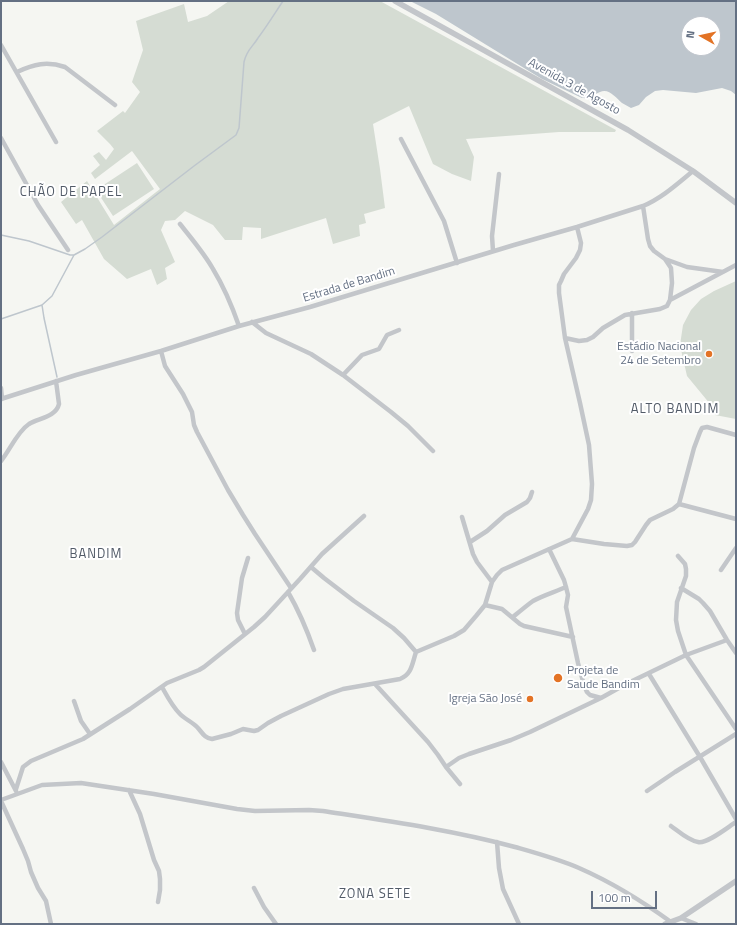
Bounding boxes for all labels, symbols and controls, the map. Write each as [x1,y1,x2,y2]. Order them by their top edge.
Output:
north arrow [681,16,721,56]
text: N [682,30,699,39]
street label: Avenida 3 de Agosto [526,56,622,118]
district label: CHÃO DE PAPEL [20,185,122,201]
street label: Estrada de Bandim [301,264,397,306]
place label: Estádio Nacional 24 de Setembro [617,340,701,368]
marker: Estádio Nacional 24 de Setembro [704,349,714,359]
district label: ALTO BANDIM [631,402,719,418]
district label: BANDIM [70,547,122,563]
place label: Projeta de Saude Bandim [567,664,640,692]
marker: Projeta de Saude Bandim [552,672,564,684]
place label: Igreja São José [449,692,522,706]
marker: Igreja São José [525,694,535,704]
scale bar [593,883,659,909]
district label: ZONA SETE [339,887,411,903]
text: 100 m [598,888,631,907]

